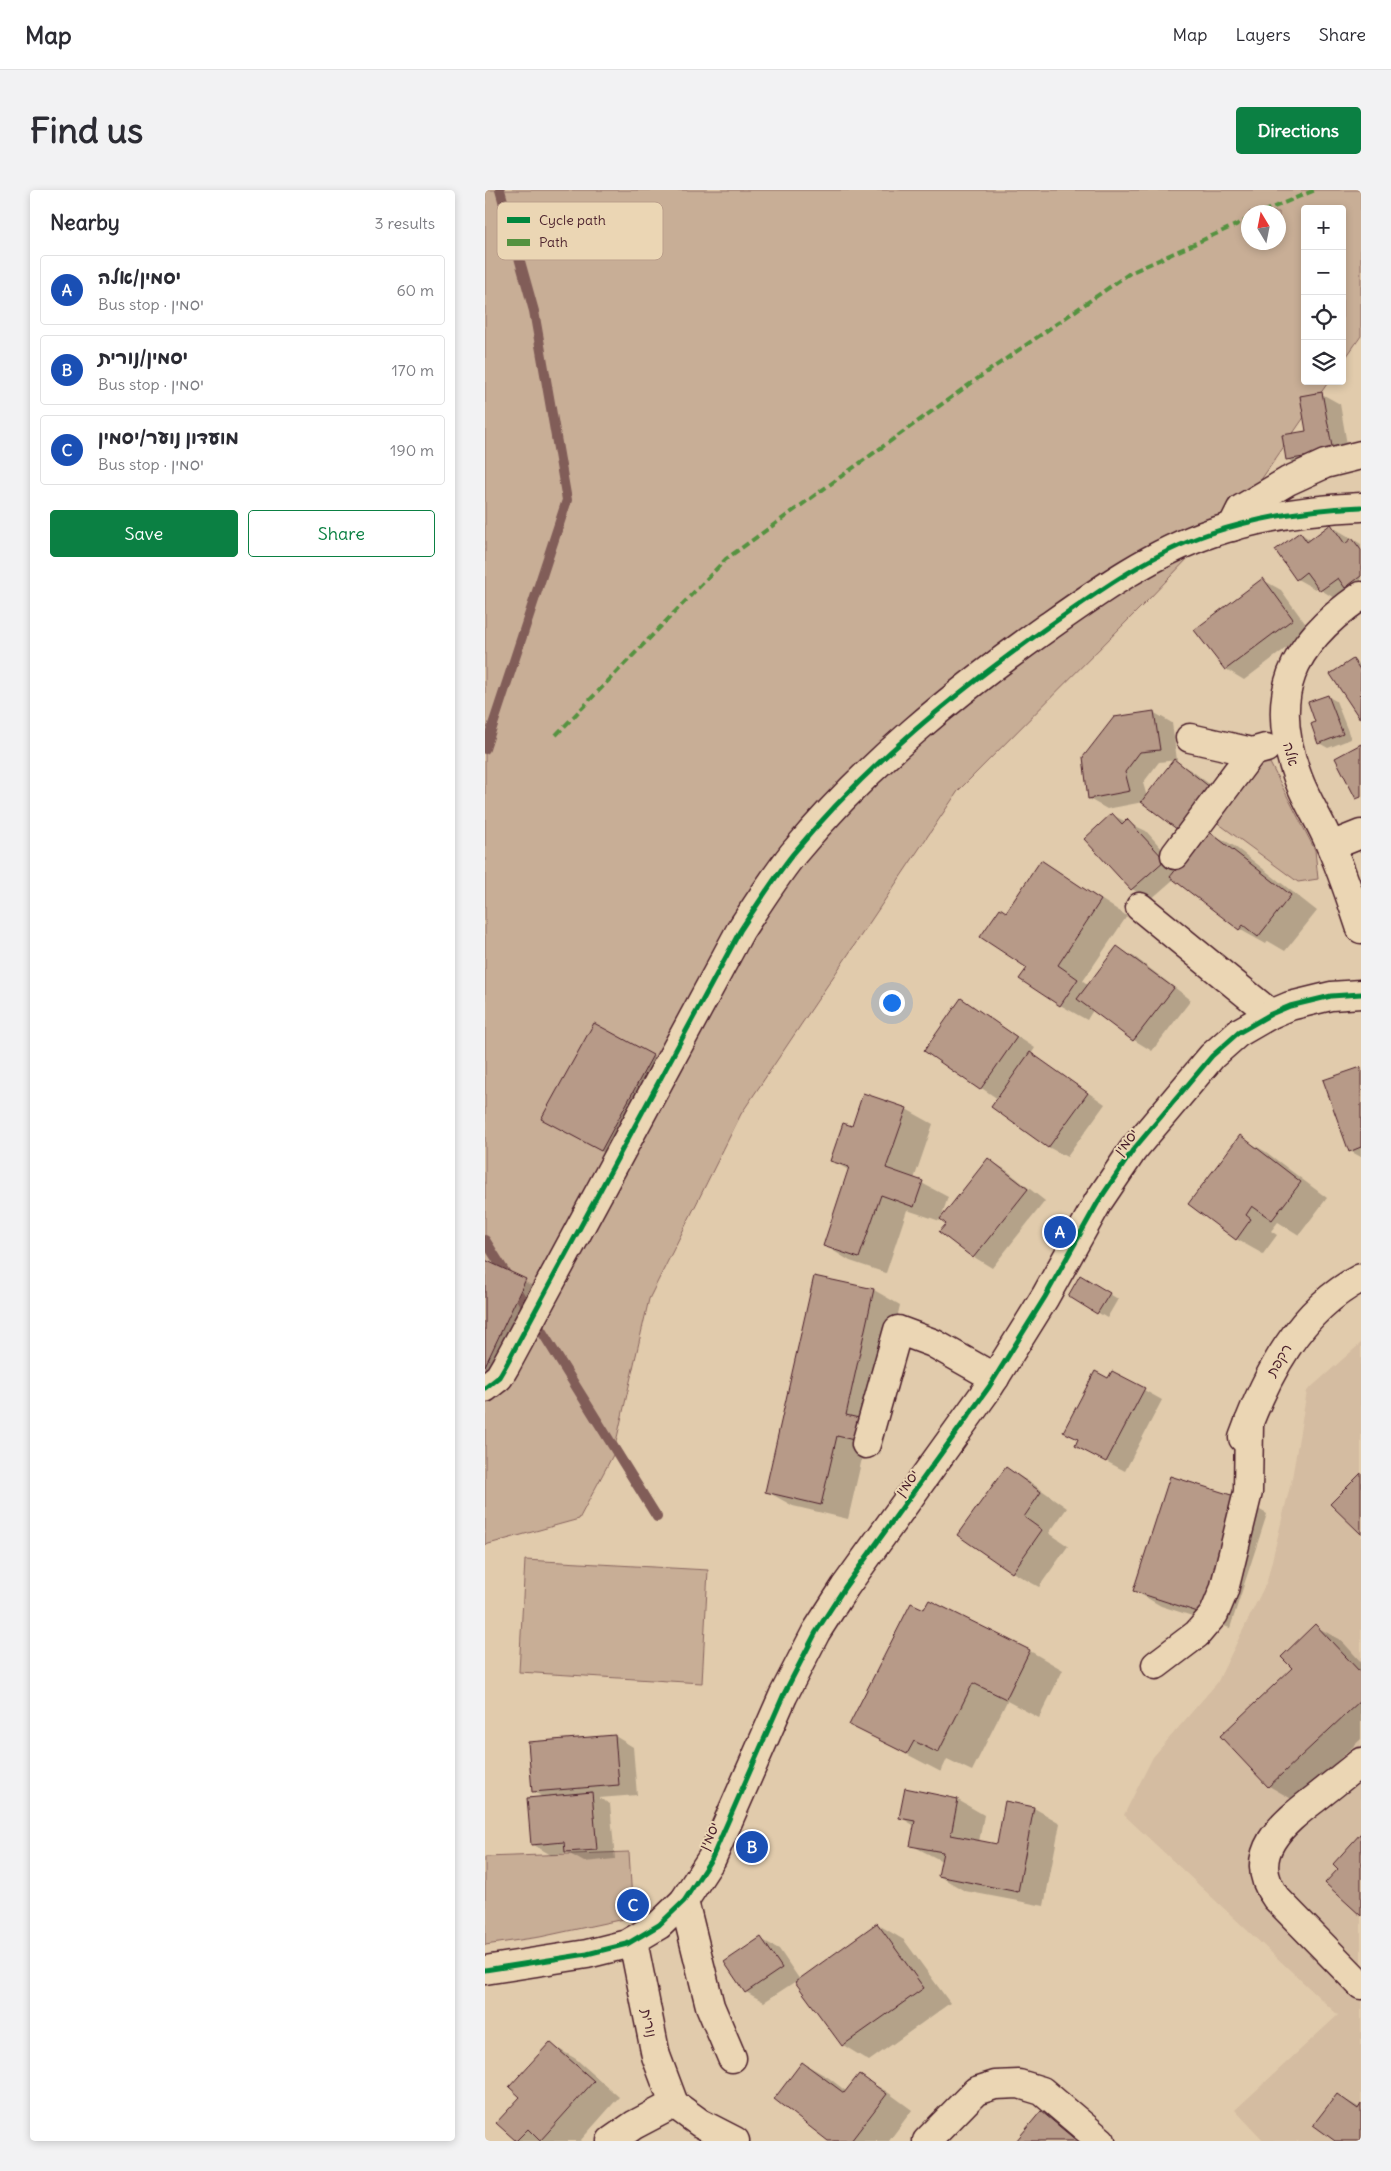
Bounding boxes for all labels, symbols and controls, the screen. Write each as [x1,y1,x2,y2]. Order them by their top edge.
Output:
text: Map [25,20,72,50]
text: Map [1172,23,1207,46]
text: Layers [1235,23,1291,46]
text: Share [1319,23,1366,46]
button: Directions [1236,107,1361,154]
text: Find us [30,108,143,152]
legend [497,202,663,260]
north arrow [1241,205,1286,250]
map controls [1301,205,1346,385]
button: + [1301,205,1346,250]
text: Nearby [50,209,120,236]
text: Cycle path [539,211,606,229]
text: 3 results [375,213,435,233]
text: Path [539,233,568,251]
button: − [1301,250,1346,295]
text: יסמין/אלה [98,265,181,289]
text: A [62,280,72,300]
text: 60 m [396,280,434,300]
text: Bus stop · יסמין [98,294,204,314]
button: locate [1301,295,1346,340]
button: layers [1301,340,1346,385]
text: יסמין/נורית [98,345,188,369]
text: B [62,360,72,380]
text: 170 m [391,360,434,380]
text: Bus stop · יסמין [98,374,204,394]
text: מועדון נוער/יסמין [98,425,239,449]
text: C [62,440,72,460]
text: 190 m [390,440,434,460]
text: Bus stop · יסמין [98,454,204,474]
button: Save [50,510,238,557]
button: Share [248,510,435,557]
street label: אלה [1279,740,1303,768]
your location [879,990,905,1016]
street label: יסמין [1110,1125,1142,1159]
pin: A [1044,1213,1076,1251]
street label: רקפת [1262,1340,1296,1380]
street label: יסמין [891,1466,923,1500]
street label: יסמין [695,1819,723,1853]
pin: B [736,1828,768,1866]
pin: C [617,1886,649,1924]
street label: נורית [637,2006,661,2039]

